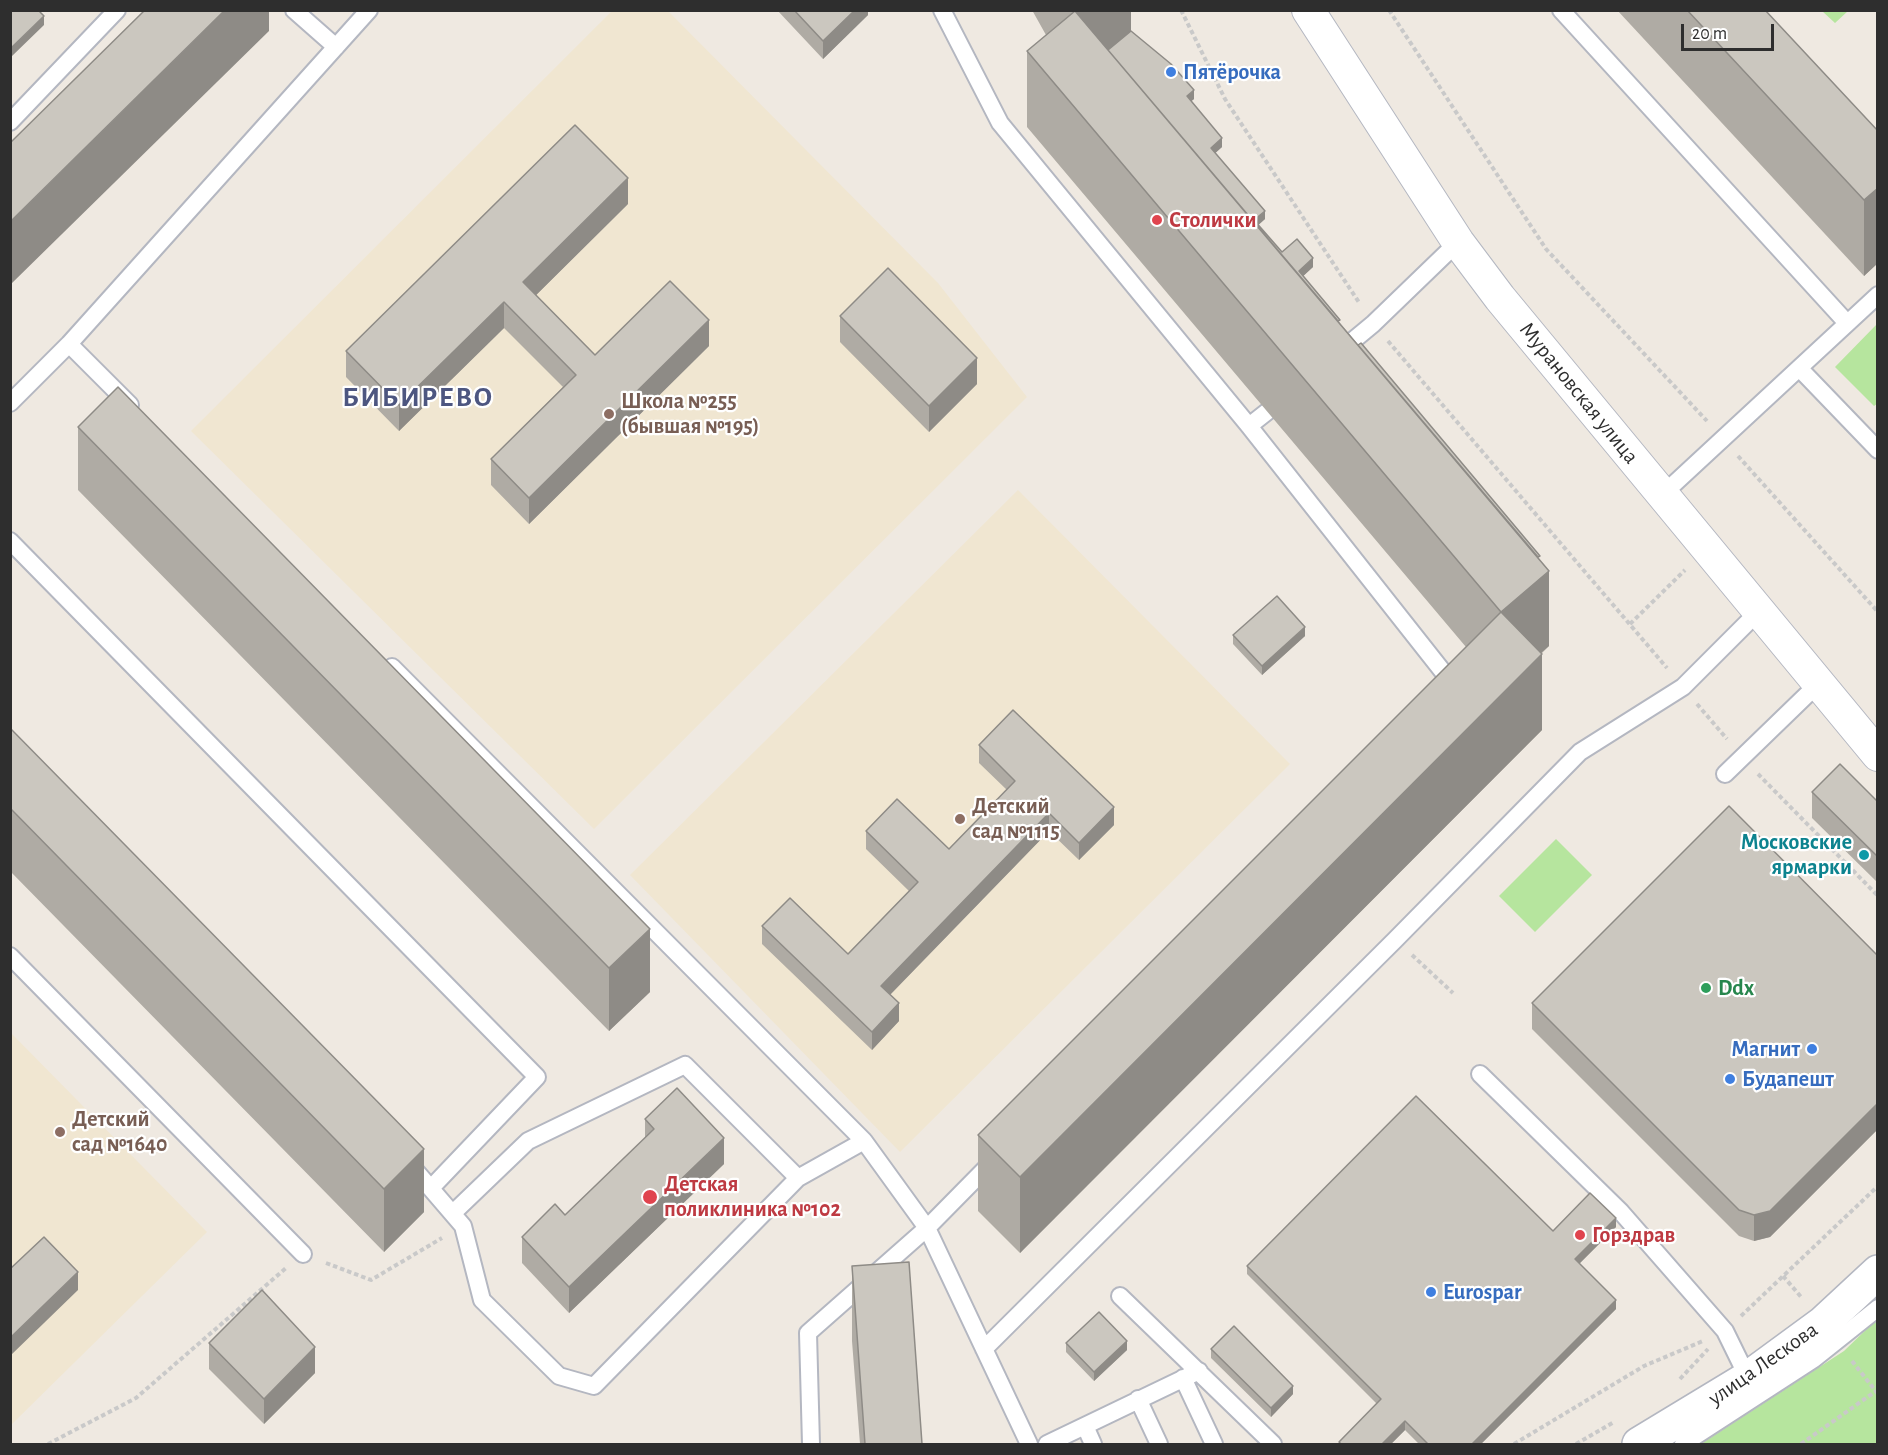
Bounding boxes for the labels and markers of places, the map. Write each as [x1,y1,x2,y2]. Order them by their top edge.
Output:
place label: Пятёрочка [1183,59,1281,85]
marker: Пятёрочка [1164,65,1178,79]
place label: Столички [1169,207,1256,233]
marker: Столички [1150,213,1164,227]
place label: Школа №255 (бывшая №195) [621,388,759,440]
marker: Школа №255 (бывшая №195) [602,407,616,421]
place label: Детский сад №1115 [972,793,1060,844]
marker: Детский сад №1115 [953,812,967,826]
place label: Московские ярмарки [1741,829,1852,880]
marker: Московские ярмарки [1857,848,1871,862]
place label: Ddx [1718,975,1754,1001]
marker: Ddx [1699,981,1713,995]
place label: Магнит [1731,1036,1800,1062]
marker: Магнит [1805,1042,1819,1056]
place label: Будапешт [1742,1066,1834,1092]
marker: Будапешт [1723,1072,1737,1086]
place label: Детский сад №1640 [72,1106,168,1158]
marker: Детский сад №1640 [53,1125,67,1139]
place label: Детская поликлиника №102 [664,1171,841,1222]
marker: Детская поликлиника №102 [641,1188,659,1206]
place label: Горздрав [1592,1222,1675,1248]
marker: Горздрав [1573,1228,1587,1242]
place label: Eurospar [1443,1279,1522,1305]
marker: Eurospar [1424,1285,1438,1299]

